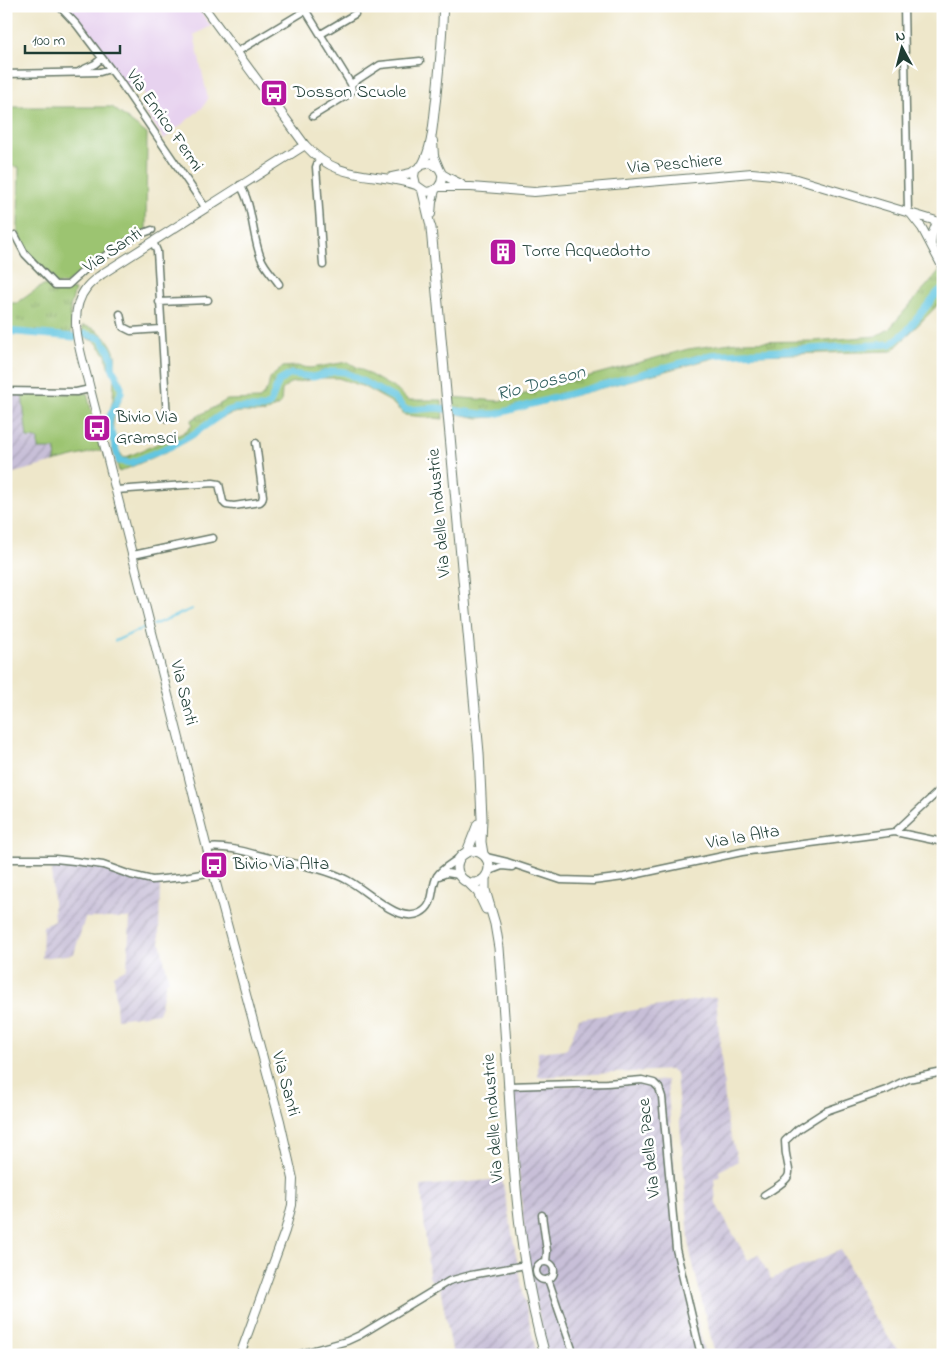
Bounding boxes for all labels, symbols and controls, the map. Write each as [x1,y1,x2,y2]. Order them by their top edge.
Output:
scale bar [25,22,120,54]
north arrow [876,22,926,72]
text: N [895,26,907,48]
text: 100 m [32,30,65,52]
street label: Via Enrico Fermi [118,64,209,178]
bus stop icon: Dosson Scuole [259,78,289,108]
place label: Dosson Scuole [292,80,407,106]
street label: Via Peschiere [626,148,724,182]
street label: Via Santi [77,222,148,281]
building icon: Torre Acquedotto [488,237,518,267]
place label: Torre Acquedotto [522,239,650,265]
water label: Rio Dosson [494,359,589,409]
place label: Bivio Via Gramsci [115,405,178,452]
bus stop icon: Bivio Via Gramsci [82,413,112,443]
street label: Via delle Industrie [421,447,459,579]
street label: Via Santi [162,657,204,728]
street label: Via la Alta [703,819,782,857]
bus stop icon: Bivio Via Alta [199,850,229,880]
place label: Bivio Via Alta [232,852,329,878]
street label: Via Santi [264,1048,306,1119]
street label: Via delle Industrie [476,1052,512,1184]
street label: Via della Pace [632,1096,668,1200]

